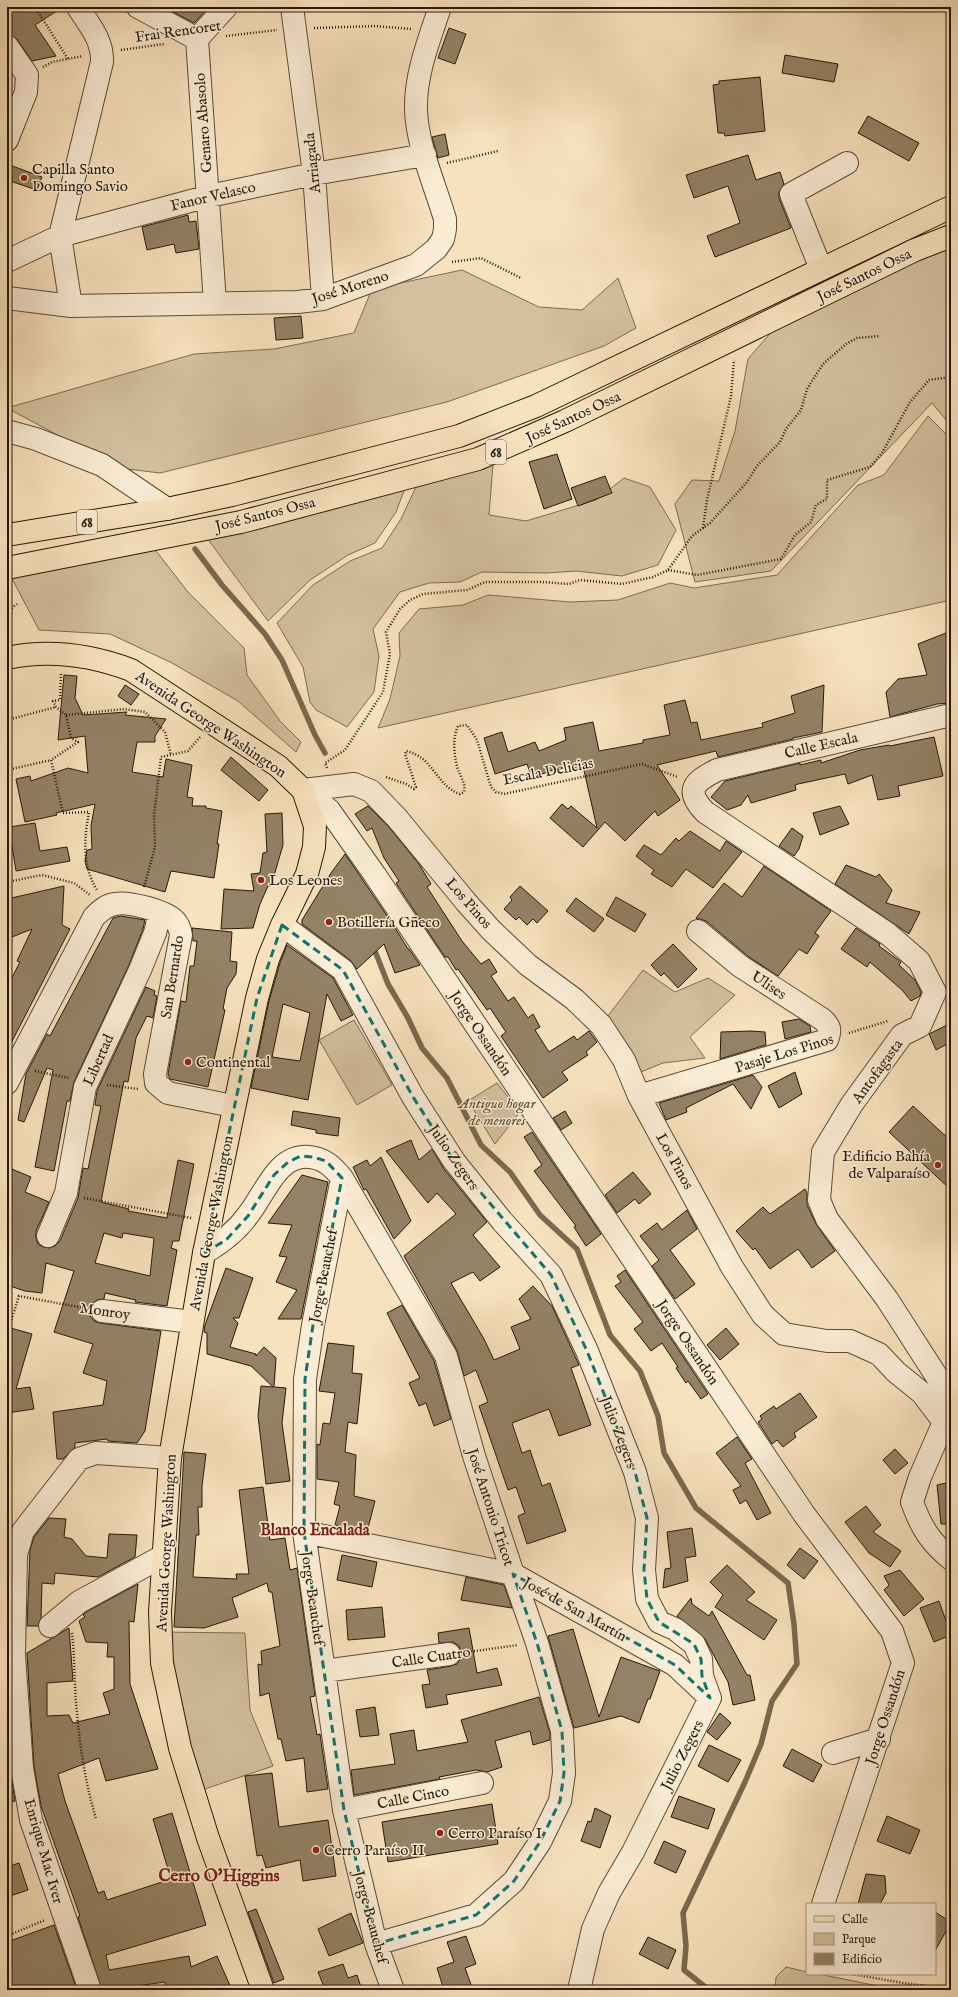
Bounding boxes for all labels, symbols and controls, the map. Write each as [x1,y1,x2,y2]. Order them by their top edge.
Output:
street label: Frai Rencoret [134,16,222,47]
street label: Genaro Abasolo [191,72,216,174]
street label: Arriagada [300,131,325,195]
place label: Capilla Santo Domingo Savio [32,160,128,196]
marker: Capilla Santo Domingo Savio [19,173,29,183]
street label: Fanor Velasco [169,177,258,216]
street label: José Santos Ossa [812,244,915,307]
street label: José Moreno [307,266,391,309]
street label: José Santos Ossa [521,387,624,449]
road number: 68 [486,440,506,464]
street label: José Santos Ossa [211,493,318,537]
road number: 68 [77,510,97,534]
street label: Avenida George Washington [131,666,290,782]
street label: Calle Escala [783,728,860,763]
street label: Escala Delicias [501,753,595,790]
place label: Los Leones [269,871,342,890]
street label: Los Pinos [441,874,496,933]
marker: Los Leones [256,875,266,885]
place label: Botillería Gñeco [337,913,440,932]
marker: Botillería Gñeco [324,917,334,927]
street label: San Bernardo [157,934,188,1020]
street label: Ulises [748,967,790,1004]
street label: Jorge Ossandón [444,985,516,1080]
street label: Pasaje Los Pinos [733,1029,836,1077]
street label: Libertad [79,1030,119,1089]
street label: Antofagasta [847,1035,907,1108]
place label: Continental [196,1053,271,1072]
marker: Continental [183,1057,193,1067]
park label: Antiguo hogar de menores [457,1094,536,1130]
street label: Julio Zegers [423,1119,483,1194]
street label: Los Pinos [651,1130,698,1193]
street label: Avenida George Washington [185,1134,238,1313]
place label: Edificio Bahía de Valparaíso [842,1147,931,1183]
marker: Edificio Bahía de Valparaíso [933,1160,943,1170]
street label: Jorge Beauchef [305,1225,342,1327]
street label: Jorge Ossandón [651,1294,723,1389]
street label: Monroy [78,1299,132,1325]
street label: Julio Zegers [595,1391,641,1471]
street label: José Antonio Tricot [462,1444,519,1568]
street label: Avenida George Washington [152,1454,181,1633]
district label: Blanco Encalada [260,1521,371,1541]
street label: Jorge Beauchef [296,1548,329,1649]
street label: José de San Martín [518,1572,630,1646]
street label: Calle Cuatro [391,1643,472,1672]
street label: Jorge Ossandón [861,1667,910,1769]
street label: Julio Zegers [656,1717,708,1795]
street label: Calle Cinco [376,1781,451,1814]
street label: Enrique Mac Iver [19,1796,68,1906]
place label: Cerro Paraíso I [448,1824,543,1843]
marker: Cerro Paraíso I [435,1828,445,1838]
place label: Cerro Paraíso II [324,1841,425,1860]
marker: Cerro Paraíso II [311,1845,321,1855]
district label: Cerro O'Higgins [158,1866,280,1887]
street label: Jorge Beauchef [348,1867,393,1968]
legend [806,1903,936,1975]
text: Calle [842,1912,868,1927]
text: Parque [842,1932,877,1948]
text: Edificio [842,1952,882,1967]

